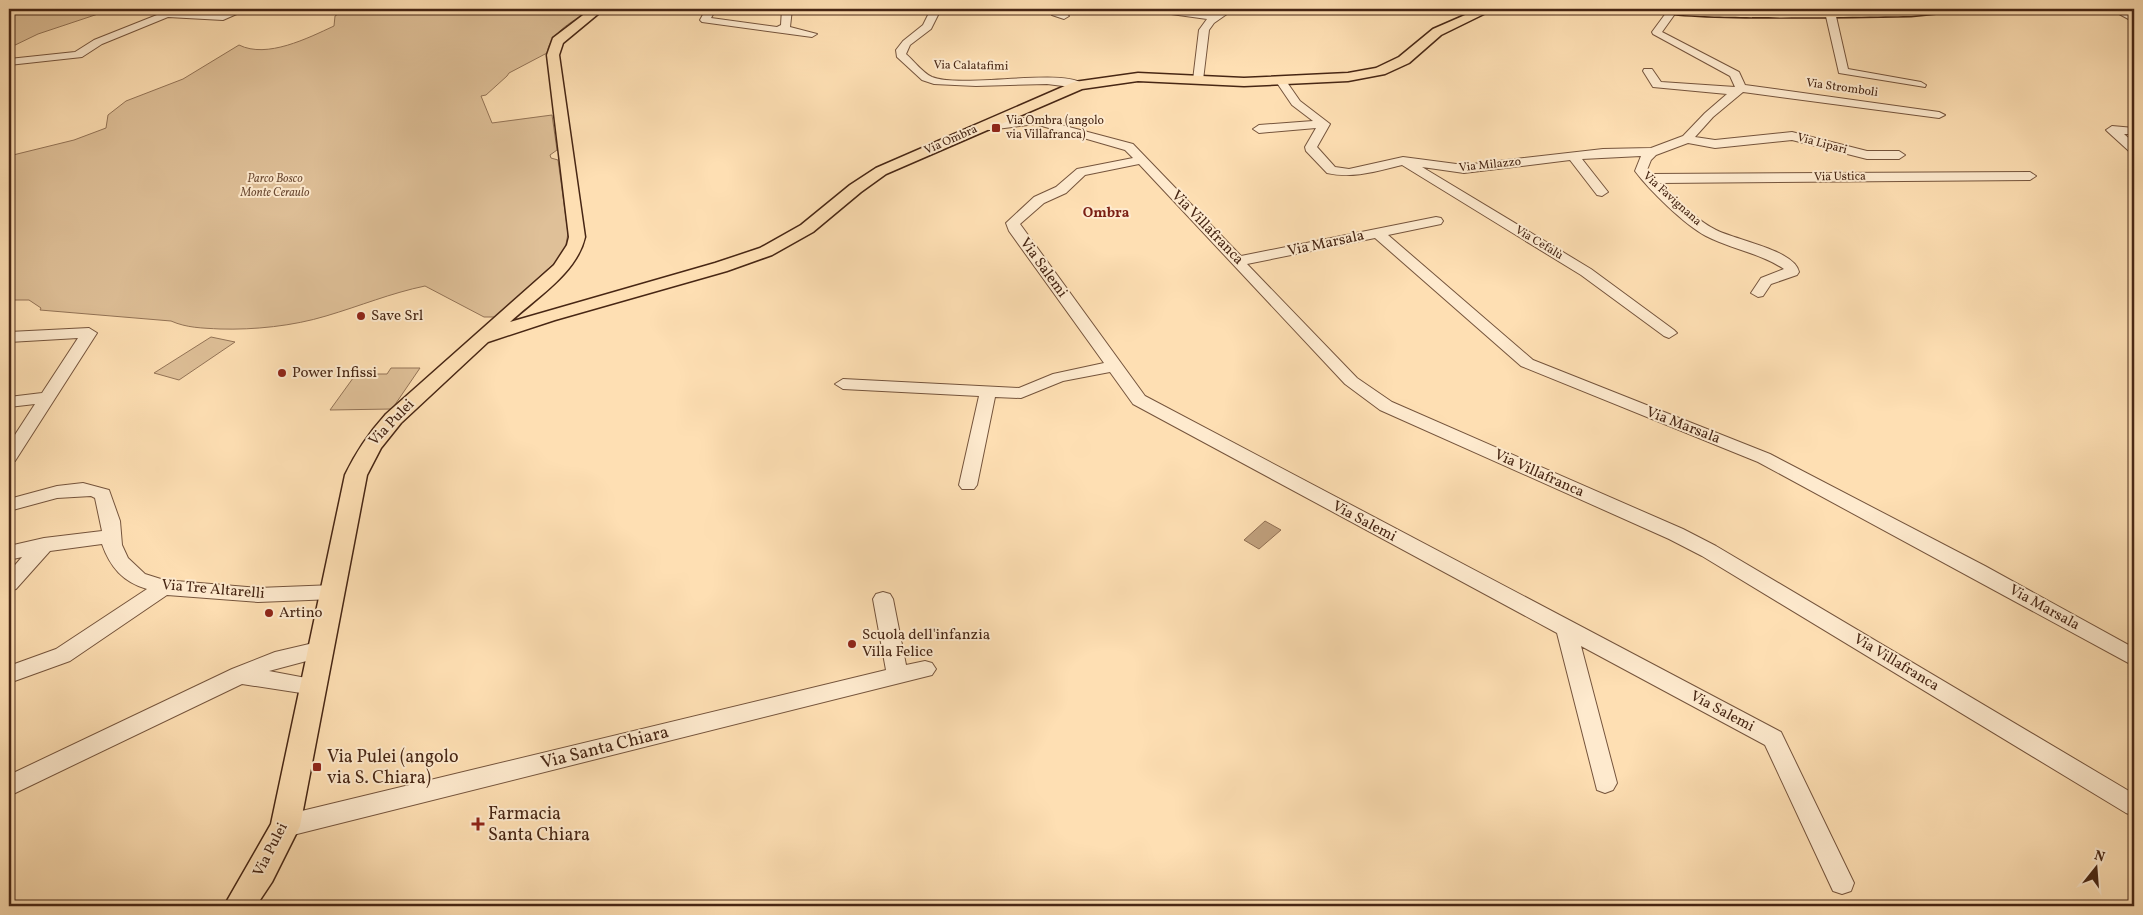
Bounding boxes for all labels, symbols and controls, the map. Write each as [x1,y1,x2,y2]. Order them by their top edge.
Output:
street label: Via Calatafimi [933,57,1009,75]
street label: Via Stromboli [1805,75,1879,101]
place label: Via Ombra (angolo via Villafranca) [1006,113,1104,143]
street label: Via Ombra [922,121,980,159]
marker: Via Ombra (angolo via Villafranca) [990,122,1002,134]
street label: Via Lipari [1795,130,1849,158]
street label: Via Milazzo [1458,154,1522,176]
street label: Via Favignana [1639,168,1705,230]
street label: Via Ustica [1814,169,1866,185]
park label: Parco Bosco Monte Ceraulo [240,171,310,201]
street label: Via Villafranca [1166,186,1248,270]
district label: Ombra [1083,204,1130,223]
street label: Via Cefalù [1512,222,1566,264]
street label: Via Marsala [1286,226,1366,262]
street label: Via Salemi [1014,234,1072,302]
place label: Save Srl [371,306,423,327]
marker: Save Srl [355,310,367,322]
place label: Power Infissi [292,363,377,384]
marker: Power Infissi [276,367,288,379]
street label: Via Pulei [364,395,420,451]
street label: Via Marsala [1643,402,1723,450]
street label: Via Villafranca [1491,445,1587,503]
street label: Via Salemi [1328,496,1400,548]
street label: Via Tre Altarelli [161,575,265,605]
street label: Via Marsala [2005,580,2083,636]
place label: Artino [279,603,323,624]
marker: Artino [263,607,275,619]
place label: Scuola dell'infanzia Villa Felice [862,625,990,663]
street label: Via Villafranca [1849,629,1943,697]
marker: Scuola dell'infanzia Villa Felice [846,638,858,650]
street label: Via Salemi [1686,686,1758,738]
street label: Via Santa Chiara [538,720,672,776]
place label: Via Pulei (angolo via S. Chiara) [327,745,458,791]
marker: Via Pulei (angolo via S. Chiara) [311,761,323,773]
place label: Farmacia Santa Chiara [488,802,590,848]
marker: Farmacia Santa Chiara [472,818,484,830]
street label: Via Pulei [249,819,293,881]
north arrow [2070,842,2120,892]
text: N [2092,846,2107,868]

